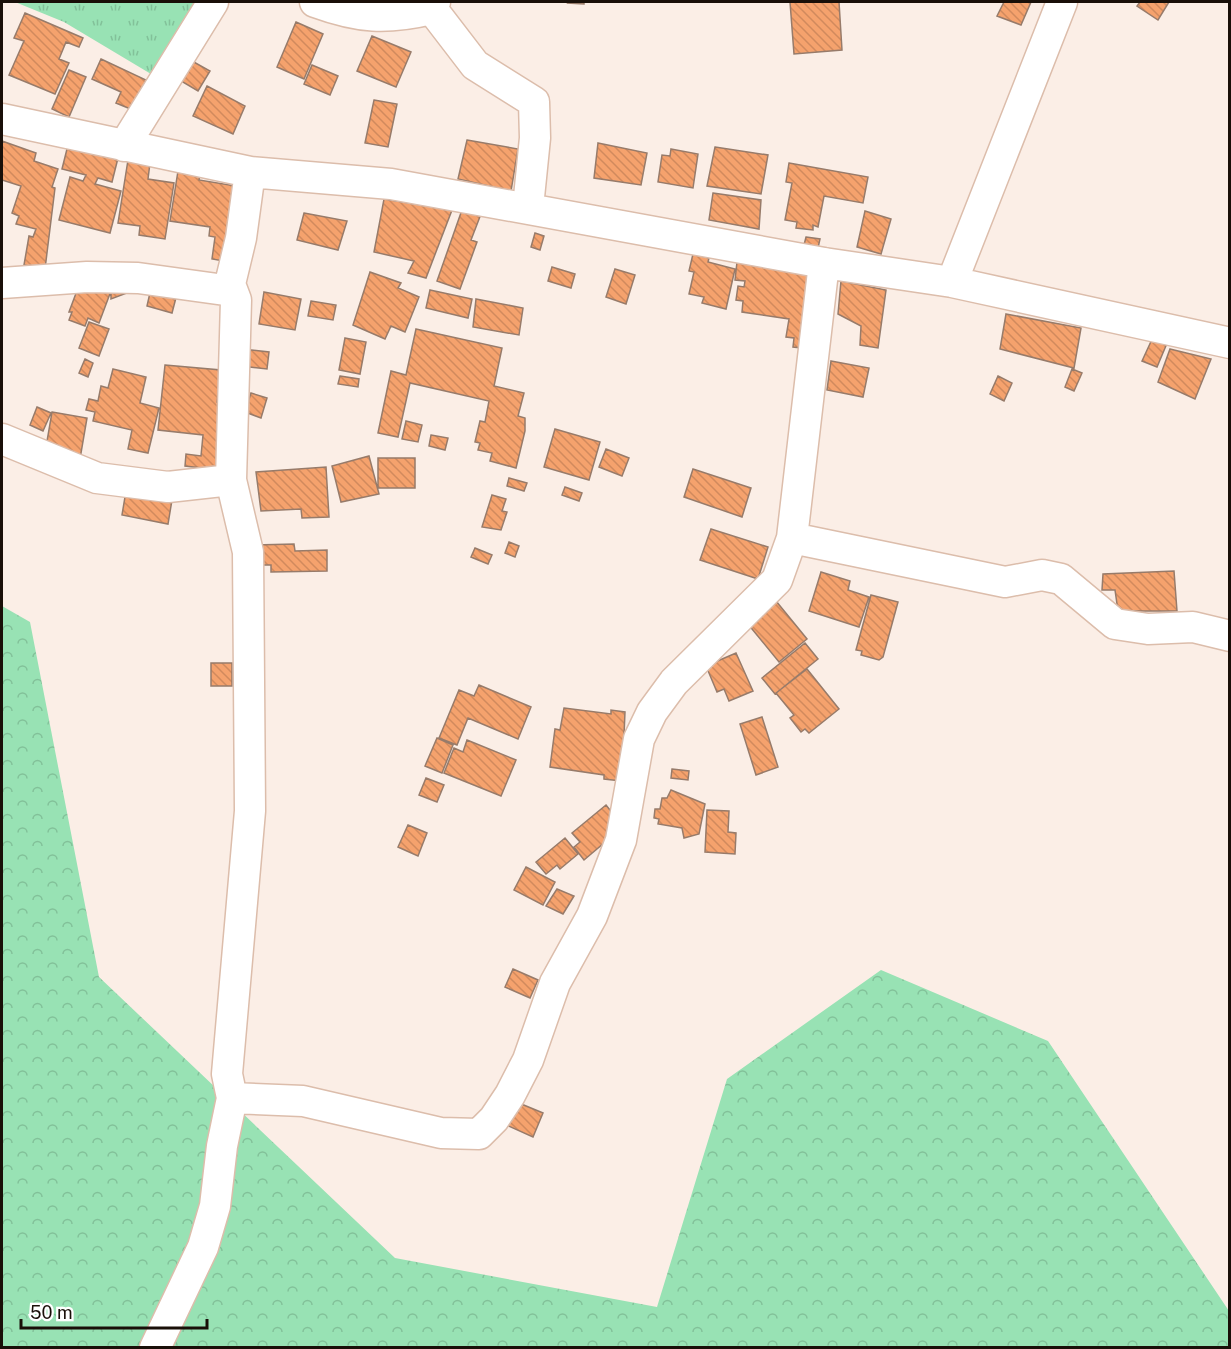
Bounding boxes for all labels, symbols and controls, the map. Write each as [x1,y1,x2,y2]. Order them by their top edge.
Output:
scale bar [21,1292,207,1330]
text: 50 m [30,1302,73,1323]

